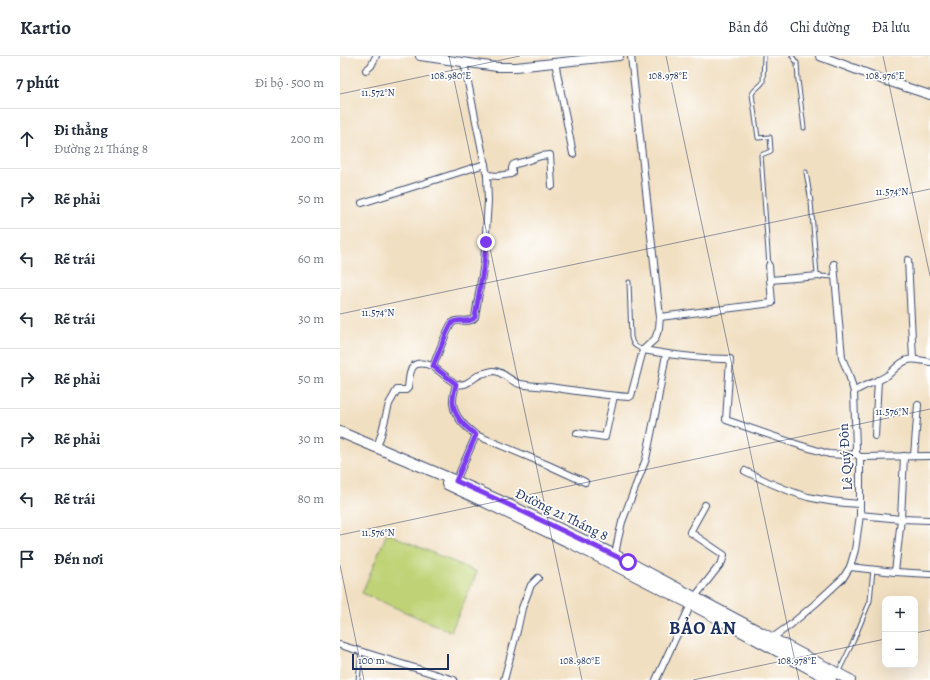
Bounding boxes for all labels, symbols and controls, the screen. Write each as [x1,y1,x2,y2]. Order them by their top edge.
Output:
text: Kartio [20,15,71,41]
text: Bản đồ [728,18,768,37]
text: Chỉ đường [790,18,850,37]
text: Đã lưu [872,18,910,37]
text: 108.980°E [431,69,471,82]
text: 108.978°E [648,69,688,82]
text: 108.976°E [866,69,905,82]
text: 7 phút [16,71,60,94]
text: Đi bộ · 500 m [255,74,324,91]
text: 11.572°N [361,86,395,99]
text: Đi thẳng [54,120,108,140]
icon: ahead [16,128,38,150]
text: 200 m [291,130,324,147]
text: Đường 21 Tháng 8 [54,140,148,157]
text: 11.574°N [875,185,909,198]
icon: right [16,188,38,210]
text: Rẽ phải [54,189,100,209]
text: 50 m [298,190,324,207]
route end [477,233,495,251]
icon: left [16,248,38,270]
text: Rẽ trái [54,249,95,269]
text: 60 m [298,250,324,267]
text: 11.574°N [361,306,395,319]
icon: left [16,308,38,330]
text: Rẽ trái [54,309,95,329]
text: 30 m [298,310,324,327]
icon: right [16,368,38,390]
text: Rẽ phải [54,369,100,389]
text: 50 m [298,370,324,387]
text: 11.576°N [875,405,909,418]
street label: Lê Quý Đôn [834,423,857,491]
icon: right [16,428,38,450]
text: Rẽ phải [54,429,100,449]
text: 30 m [298,430,324,447]
street label: Đường 21 Tháng 8 [512,484,612,545]
icon: left [16,488,38,510]
text: Rẽ trái [54,489,95,509]
text: 80 m [297,490,324,507]
text: 11.576°N [361,526,395,539]
icon: arrive [16,548,38,570]
text: Đến nơi [54,549,103,569]
route start [619,553,637,571]
map controls [882,596,918,668]
button: + [882,596,918,632]
district label: BẢO AN [669,616,737,640]
button: − [882,632,918,668]
scale bar [352,652,449,671]
text: 100 m [358,653,385,668]
text: 108.980°E [560,654,600,667]
text: 108.978°E [777,654,817,667]

